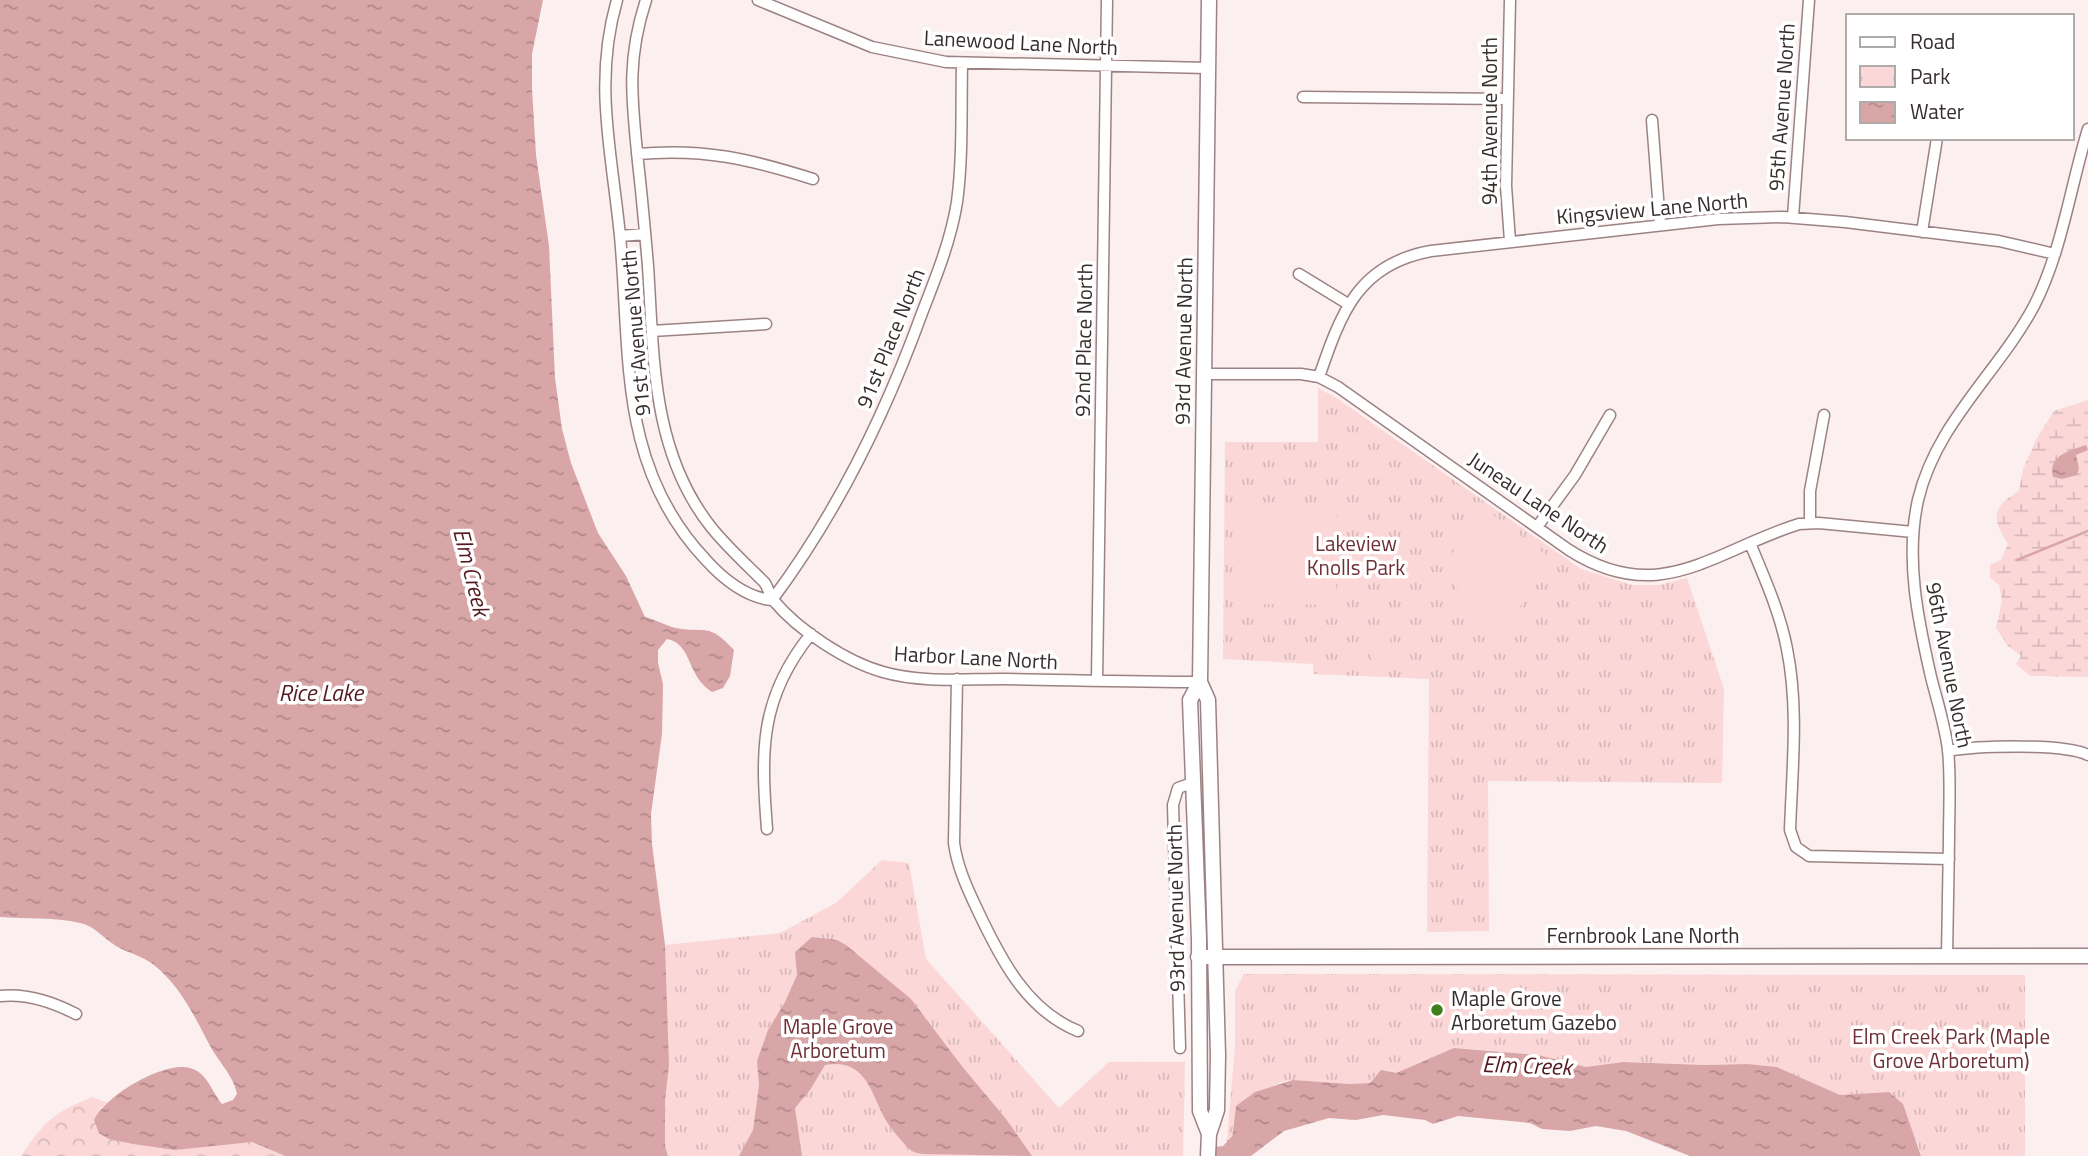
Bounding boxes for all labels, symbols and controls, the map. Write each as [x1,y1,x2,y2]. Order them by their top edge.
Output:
legend [1846,14,2074,140]
street label: Lanewood Lane North [923,21,1119,63]
street label: 95th Avenue North [1759,22,1803,192]
text: Road [1910,25,1955,57]
street label: 94th Avenue North [1473,37,1505,205]
text: Park [1910,60,1950,92]
text: Water [1910,95,1964,127]
street label: Kingsview Lane North [1555,184,1749,232]
street label: 91st Avenue North [612,249,658,417]
street label: 93rd Avenue North [1166,257,1200,425]
street label: 91st Place North [847,263,933,413]
street label: 92nd Place North [1066,263,1100,417]
street label: Juneau Lane North [1462,443,1616,561]
water label: Elm Creek [444,524,500,622]
park label: Lakeview Knolls Park [1307,527,1405,583]
street label: 96th Avenue North [1918,579,1982,751]
street label: Harbor Lane North [893,637,1059,677]
water label: Rice Lake [279,675,365,710]
street label: 93rd Avenue North [1158,824,1192,992]
street label: Fernbrook Lane North [1547,919,1739,951]
place label: Maple Grove Arboretum Gazebo [1451,982,1617,1038]
marker: Maple Grove Arboretum Gazebo [1429,1002,1445,1018]
park label: Maple Grove Arboretum [783,1010,893,1066]
park label: Elm Creek Park (Maple Grove Arboretum) [1852,1020,2050,1076]
water label: Elm Creek [1482,1046,1575,1084]

